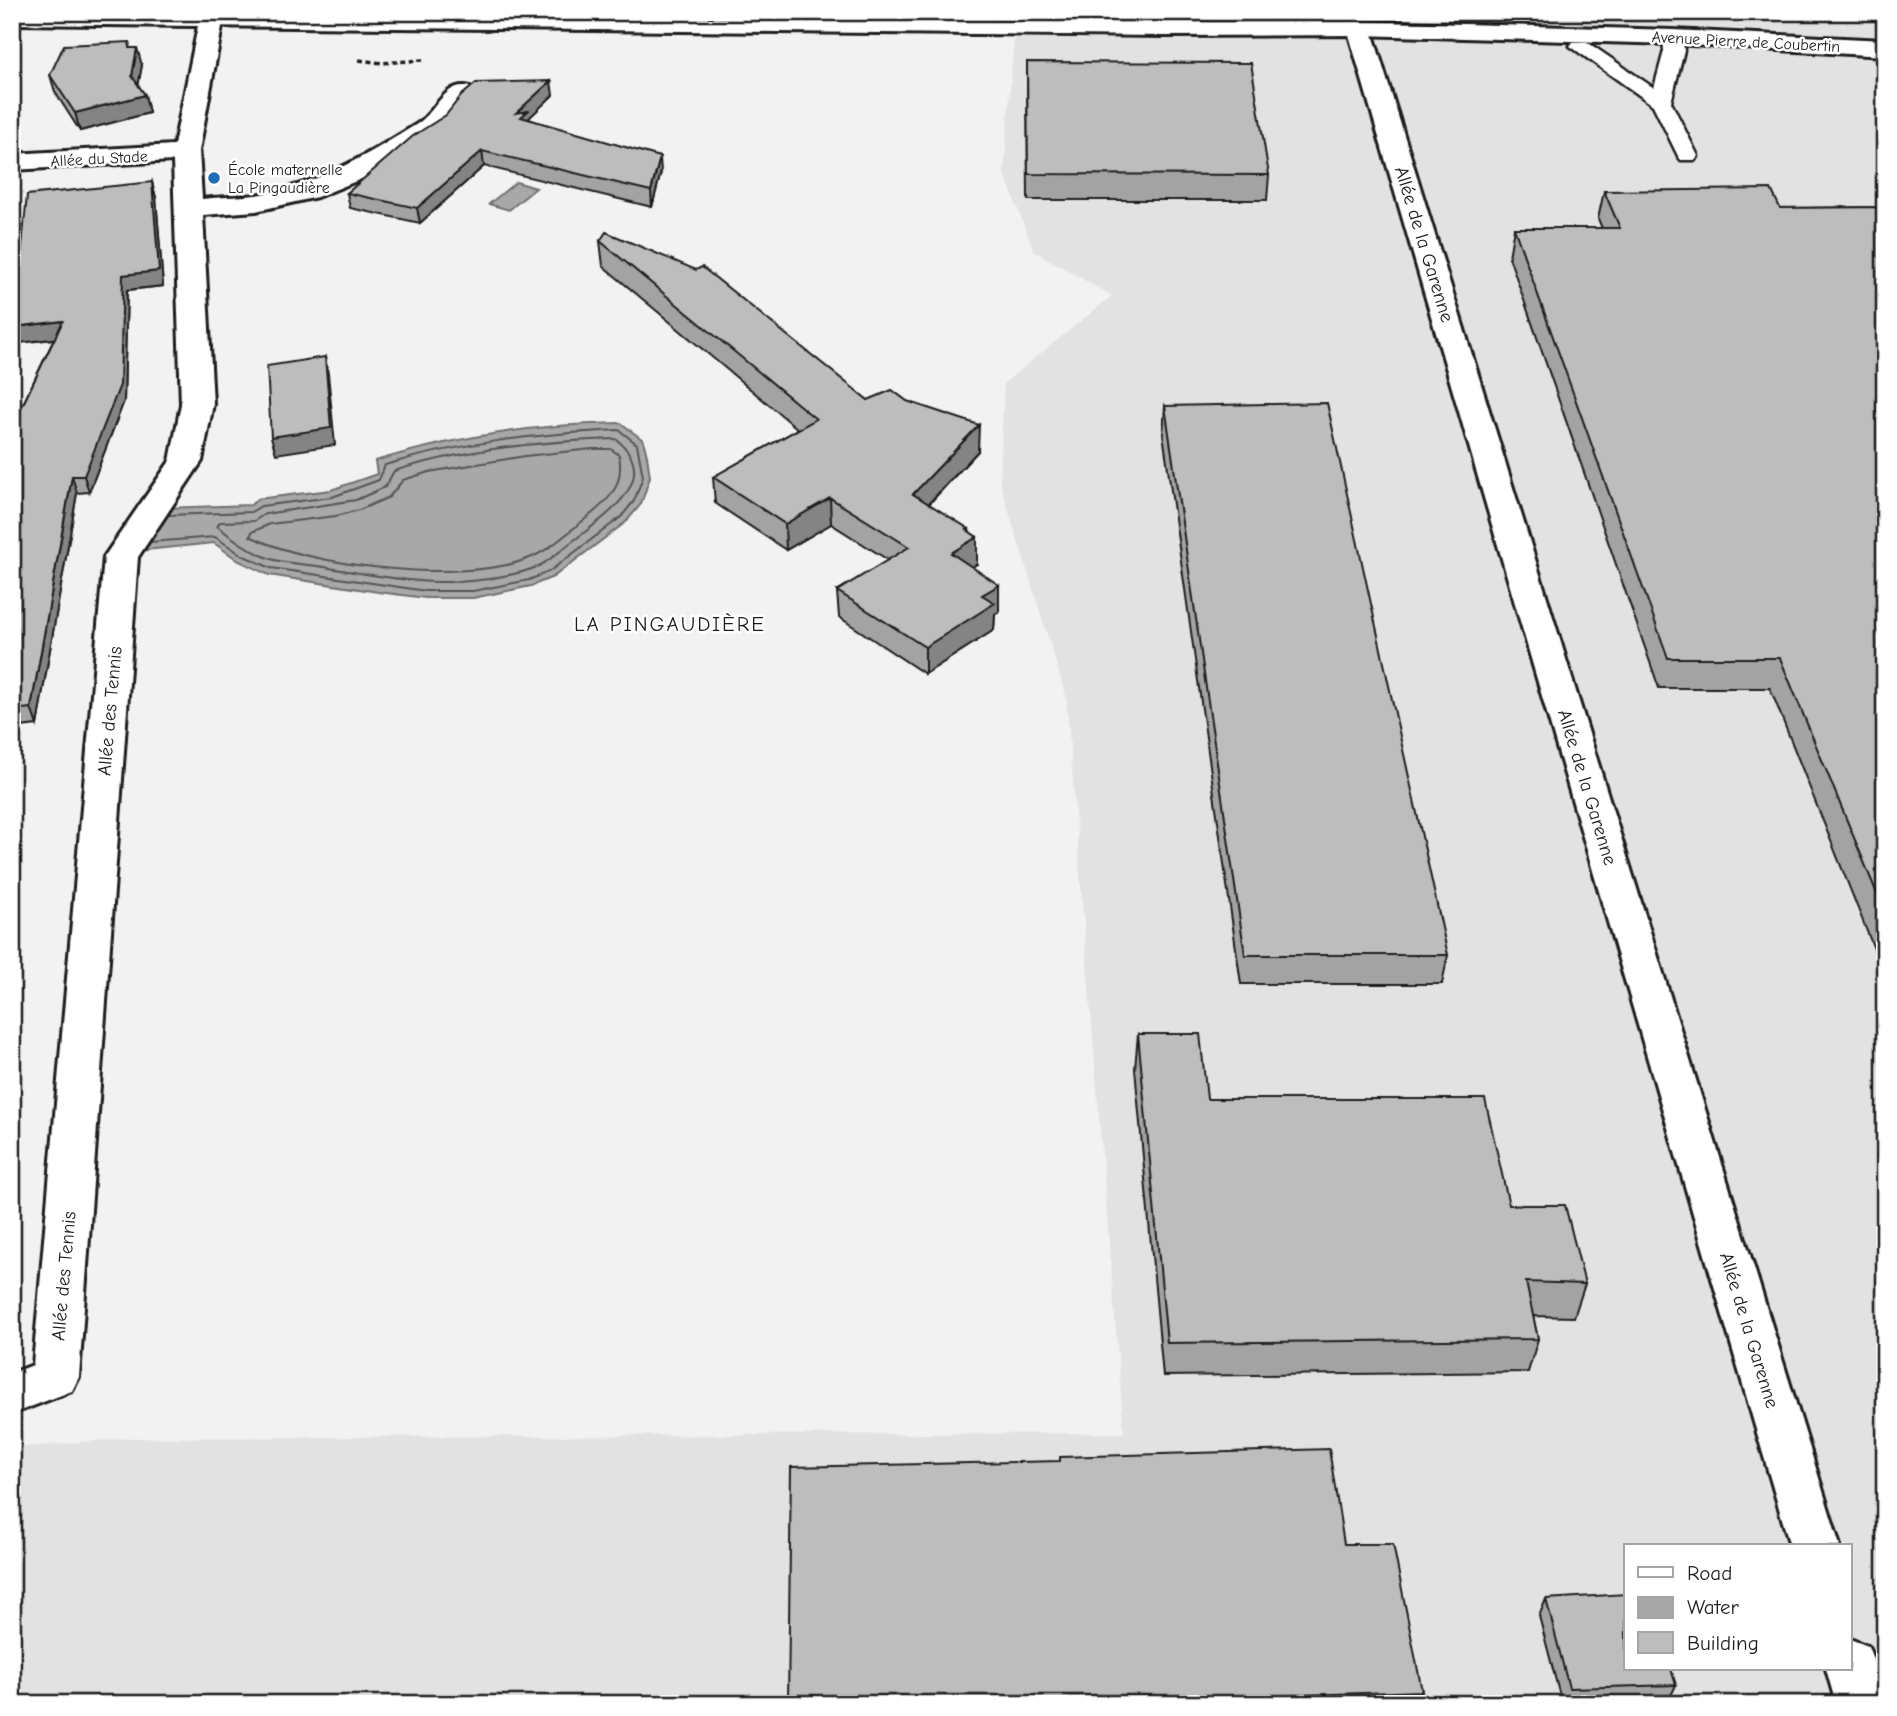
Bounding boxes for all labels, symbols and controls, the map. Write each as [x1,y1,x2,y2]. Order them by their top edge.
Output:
street label: Avenue Pierre de Coubertin [1651,28,1841,56]
street label: Allée du Stade [50,147,148,171]
place label: École maternelle La Pingaudière [228,160,343,197]
street label: Allée de la Garenne [1390,164,1458,325]
marker: École maternelle La Pingaudière [206,170,222,186]
district label: LA PINGAUDIÈRE [574,612,766,636]
street label: Allée des Tennis [93,645,127,777]
street label: Allée de la Garenne [1553,707,1621,868]
street label: Allée des Tennis [47,1210,81,1342]
street label: Allée de la Garenne [1715,1250,1783,1411]
legend [1624,1544,1852,1670]
text: Road [1687,1561,1732,1585]
text: Water [1687,1595,1740,1619]
text: Building [1687,1631,1759,1655]

